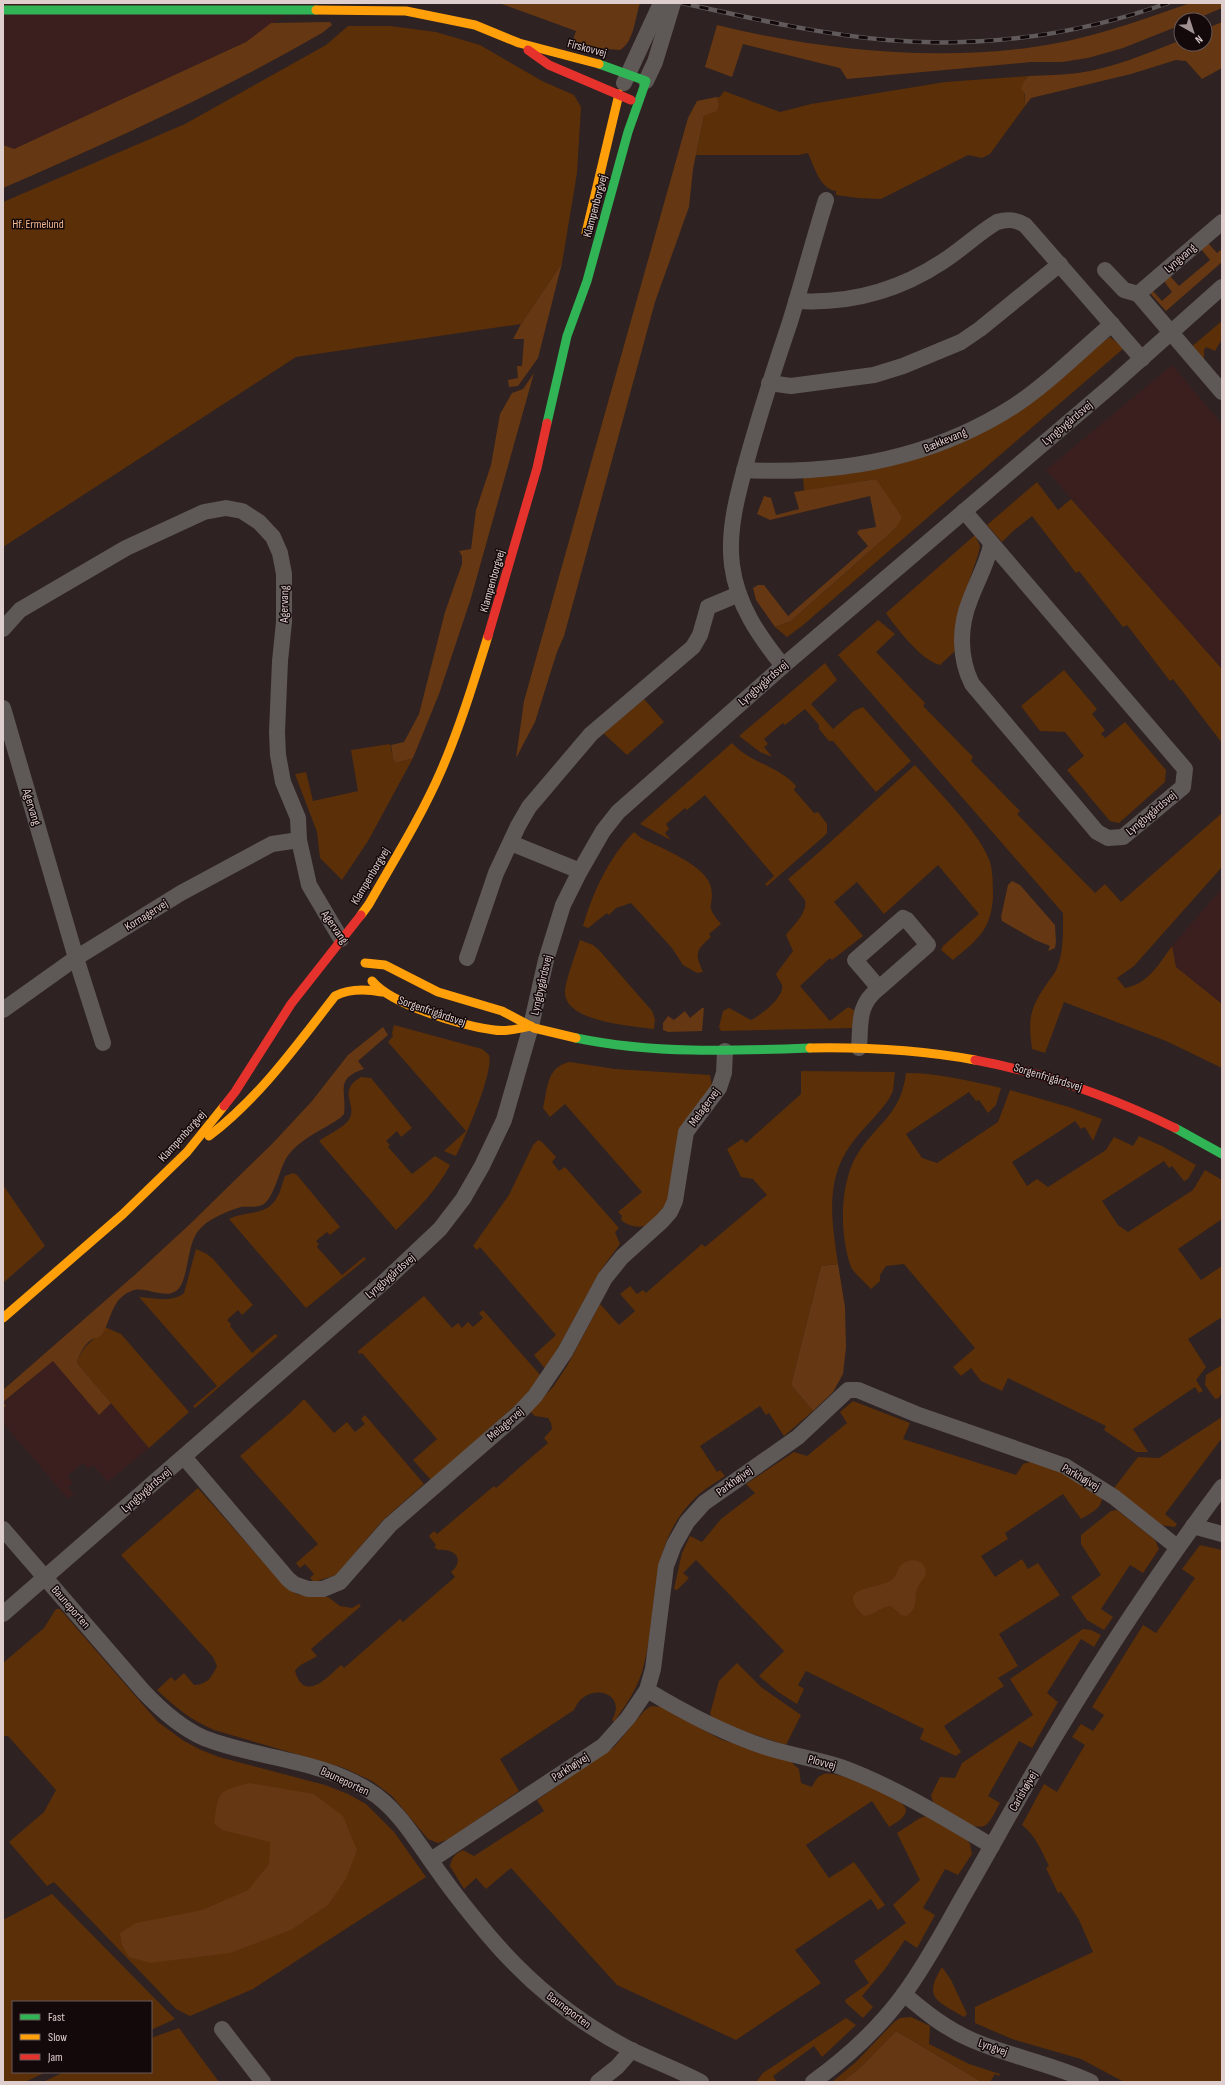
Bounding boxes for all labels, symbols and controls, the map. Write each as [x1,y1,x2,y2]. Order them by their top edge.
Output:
north arrow [1173,12,1213,52]
text: N [1193,32,1205,46]
street label: Firskovvej [566,36,608,61]
street label: Klampenborgvej [580,173,611,239]
park label: Hf. Ermelund [12,217,64,232]
street label: Lyngvang [1161,240,1200,276]
street label: Lyngbygårdsvej [1039,398,1096,449]
street label: Bækkevang [921,425,969,456]
street label: Klampenborgvej [476,548,509,614]
street label: Agervang [277,585,292,624]
street label: Lyngbygårdsvej [735,658,791,709]
street label: Agervang [19,786,44,827]
street label: Lyngbygårdsvej [1123,788,1180,839]
street label: Klampenborgvej [347,845,393,908]
street label: Kornagervej [122,896,171,935]
street label: Agervang [317,907,352,947]
street label: Lyngbygårdsvej [527,954,556,1017]
street label: Sorgenfrigårdsvej [396,993,468,1030]
street label: Sorgenfrigårdsvej [1012,1060,1084,1095]
street label: Melagervej [686,1085,723,1129]
street label: Klampenborgvej [155,1107,209,1165]
street label: Lyngbygårdsvej [362,1251,418,1302]
street label: Melagervej [484,1404,527,1444]
street label: Parkhøjvej [1059,1461,1102,1494]
street label: Parkhøjvej [713,1463,755,1500]
street label: Lyngbygårdsvej [118,1465,174,1516]
street label: Bauneporten [48,1583,93,1632]
street label: Parkhøjvej [549,1750,592,1785]
street label: Plovvej [806,1752,838,1773]
street label: Bauneporten [318,1764,372,1799]
street label: Carlshøjvej [1006,1768,1041,1814]
street label: Bauneporten [543,1989,594,2032]
legend [12,2001,152,2073]
text: Fast [48,2010,65,2025]
text: Slow [48,2030,67,2045]
street label: Lyngvej [976,2035,1009,2059]
text: Jam [47,2050,63,2065]

